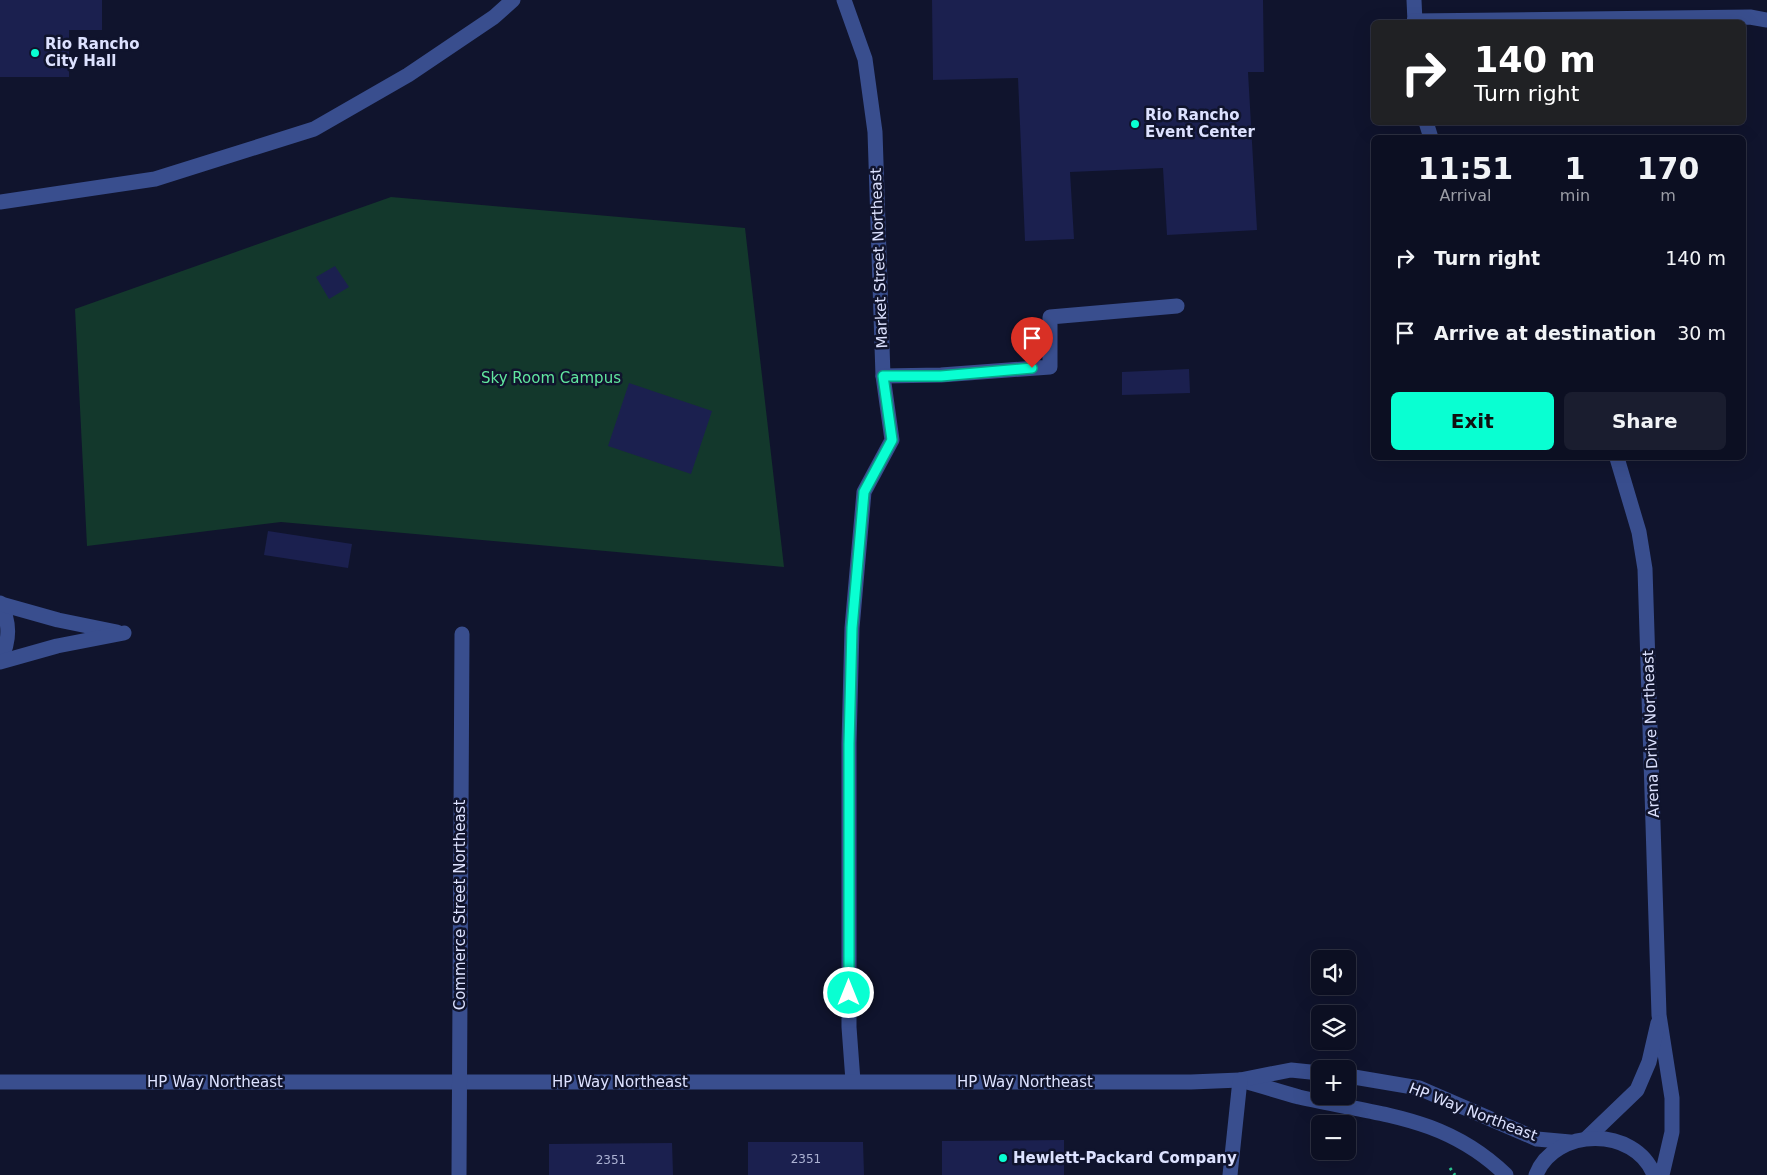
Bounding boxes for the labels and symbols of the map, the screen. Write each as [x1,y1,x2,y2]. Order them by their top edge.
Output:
place label: Rio Rancho City Hall [45,35,139,70]
marker: Rio Rancho City Hall [29,47,41,59]
place label: Rio Rancho Event Center [1145,106,1255,141]
marker: Rio Rancho Event Center [1129,118,1141,130]
street label: Market Street Northeast [867,167,891,349]
pin [1011,317,1053,368]
park label: Sky Room Campus [481,369,621,387]
street label: Arena Drive Northeast [1639,650,1663,818]
street label: Commerce Street Northeast [451,800,469,1010]
position arrow [822,966,874,1018]
street label: HP Way Northeast [147,1073,283,1091]
street label: HP Way Northeast [552,1073,688,1091]
street label: HP Way Northeast [957,1073,1093,1091]
street label: HP Way Northeast [1406,1079,1540,1145]
place label: Hewlett-Packard Company [1013,1149,1237,1167]
house number: 2351 [791,1152,821,1166]
marker: Hewlett-Packard Company [997,1152,1009,1164]
house number: 2351 [596,1153,626,1167]

